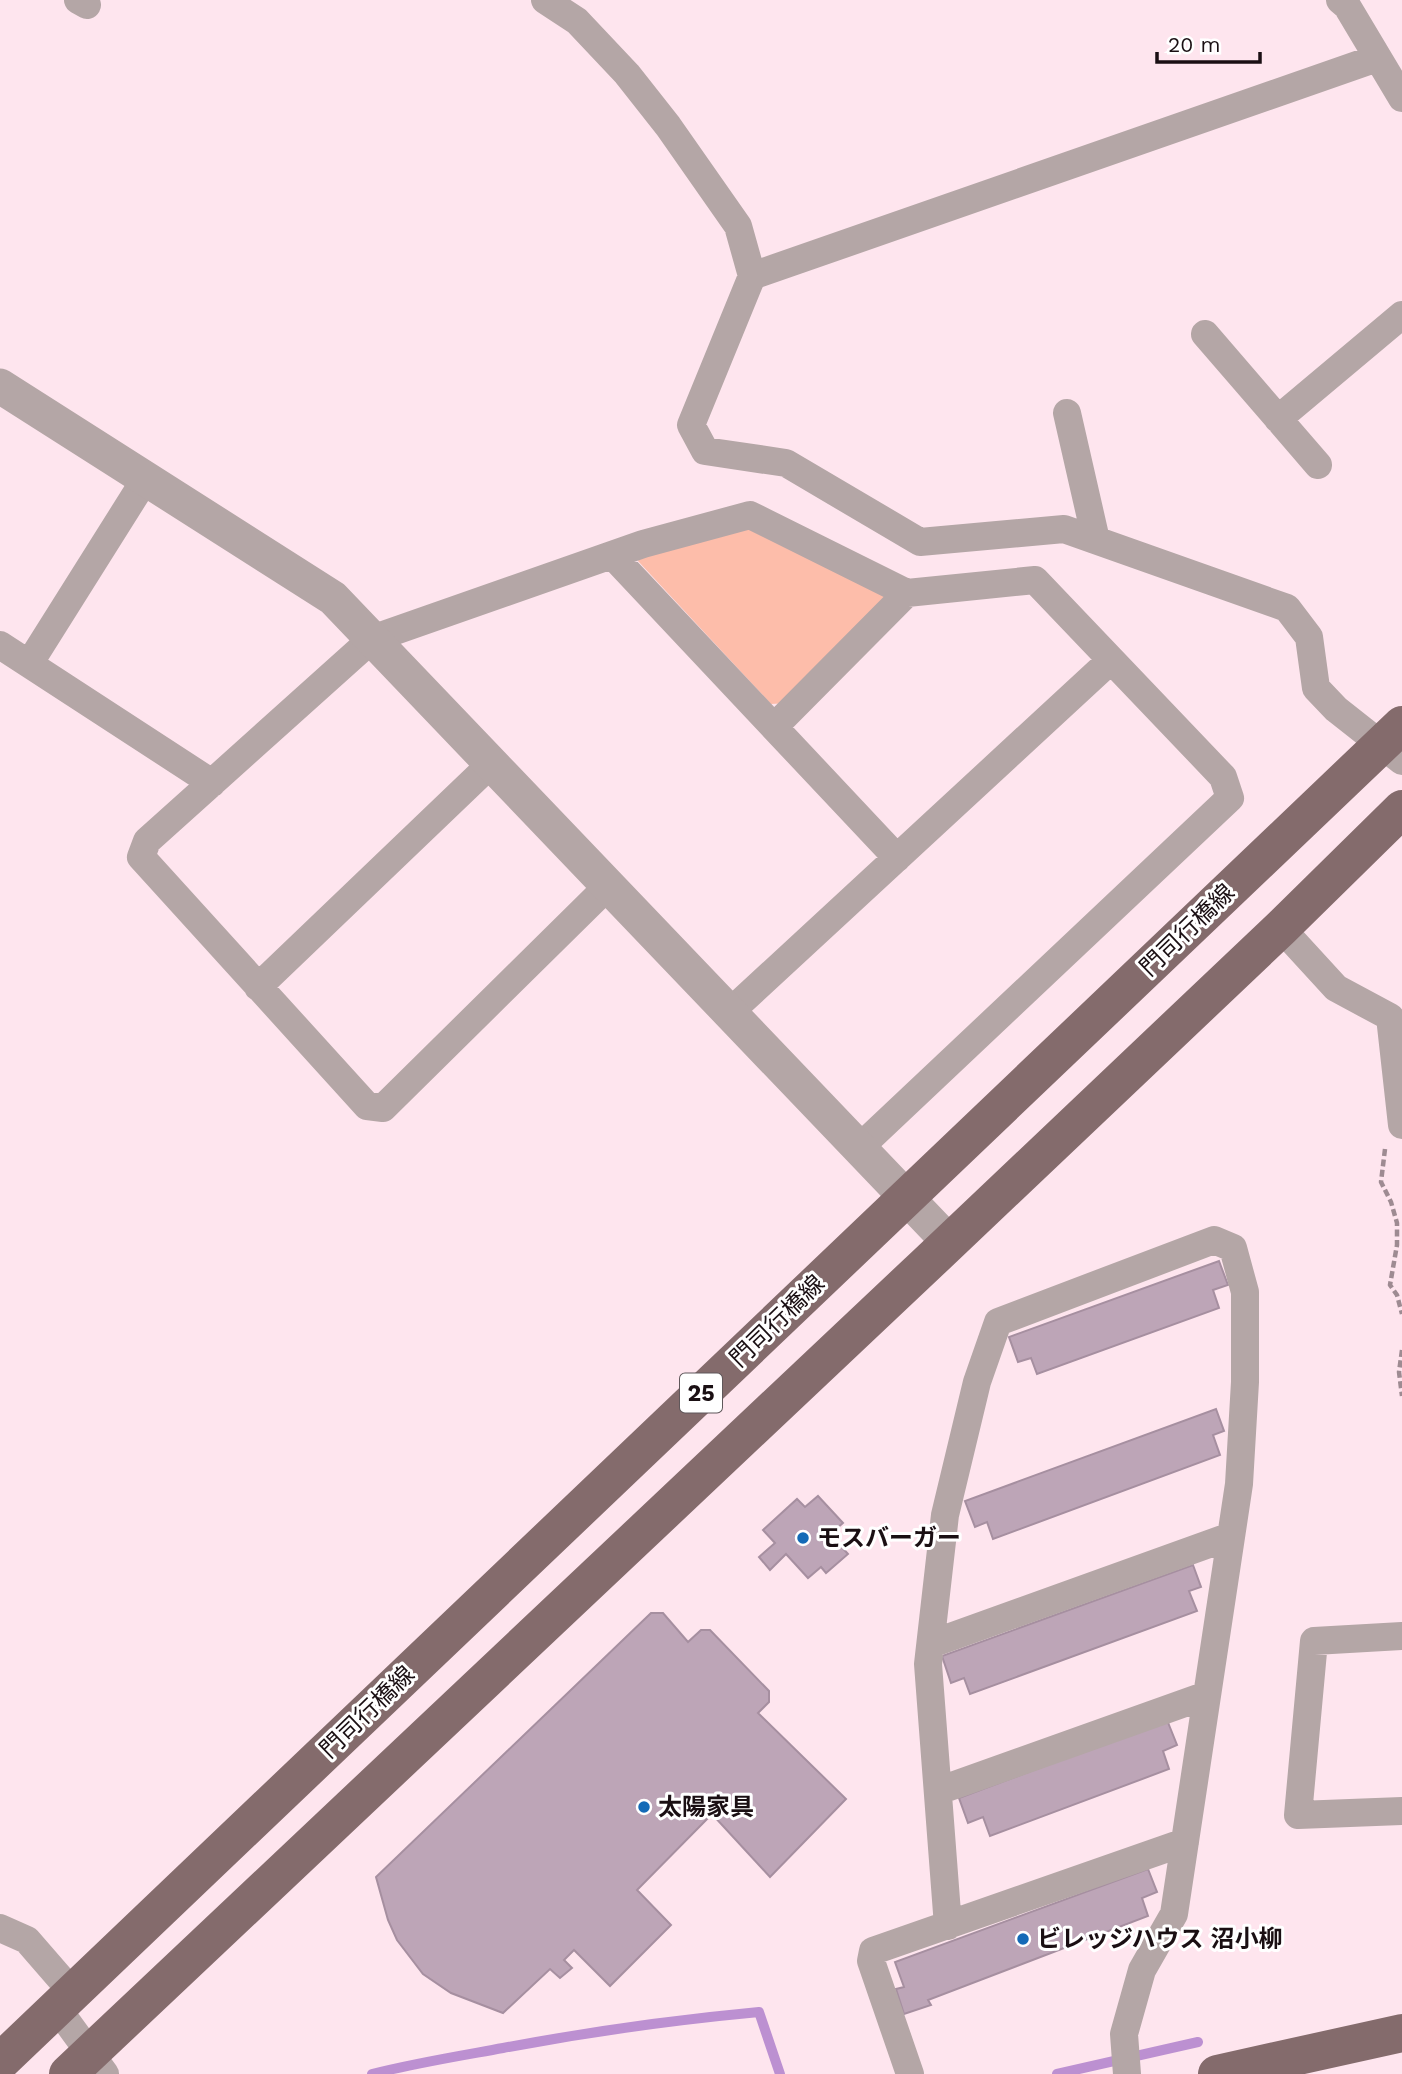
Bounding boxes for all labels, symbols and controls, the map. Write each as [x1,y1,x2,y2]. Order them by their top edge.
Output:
scale bar [1157,21,1260,65]
text: 20 m [1168,32,1220,57]
street label: 門司行橋線 [1134,878,1240,982]
street label: 門司行橋線 [724,1269,830,1373]
road number: 25 [680,1374,722,1412]
place label: モスバーガー [817,1524,961,1552]
marker: モスバーガー [795,1530,811,1546]
street label: 門司行橋線 [314,1660,420,1764]
place label: 太陽家具 [658,1793,754,1821]
marker: 太陽家具 [636,1799,652,1815]
place label: ビレッジハウス 沼小柳 [1037,1925,1282,1953]
marker: ビレッジハウス 沼小柳 [1015,1931,1031,1947]

